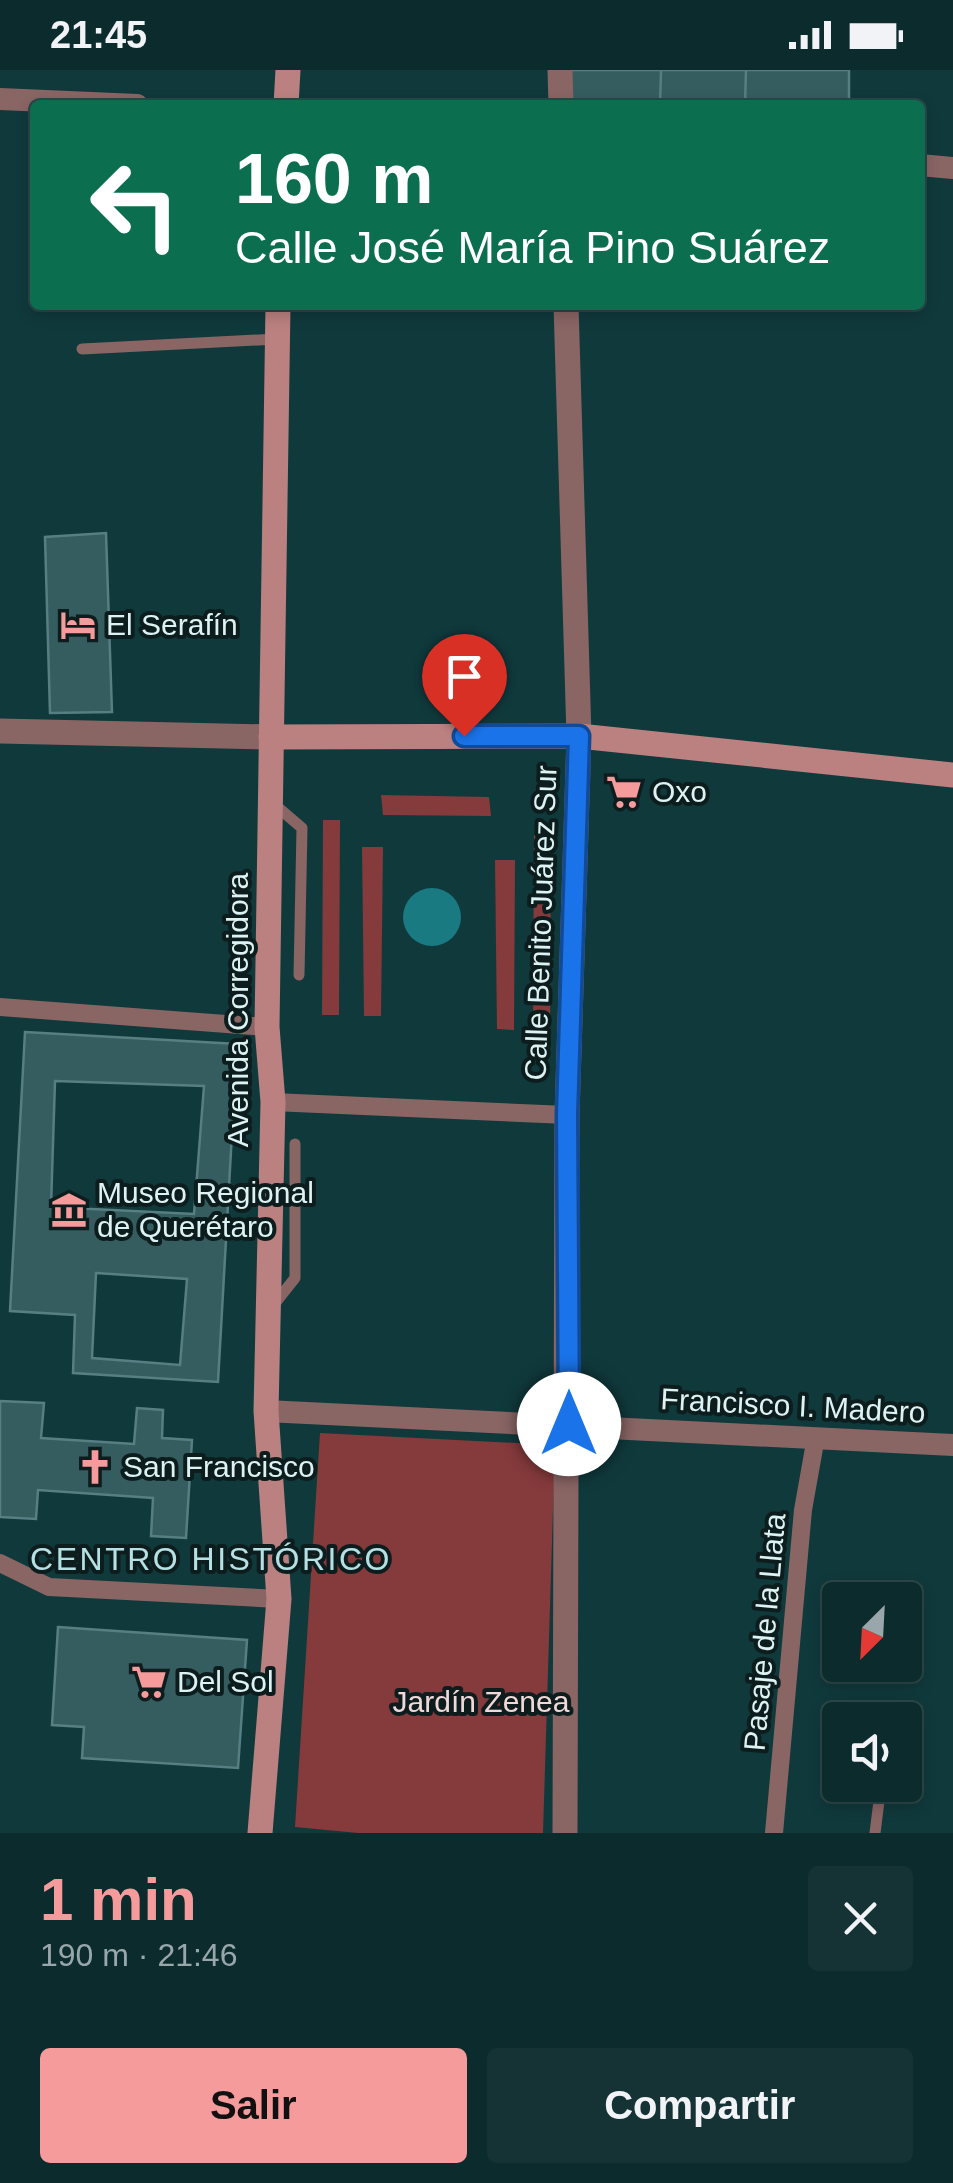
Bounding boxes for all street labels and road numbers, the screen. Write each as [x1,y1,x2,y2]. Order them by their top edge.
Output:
street label: Calle Benito Juárez Sur [519,765,562,1081]
street label: Avenida Corregidora [221,872,254,1147]
street label: Francisco I. Madero [660,1382,926,1429]
street label: Pasaje de la Llata [738,1511,791,1752]

